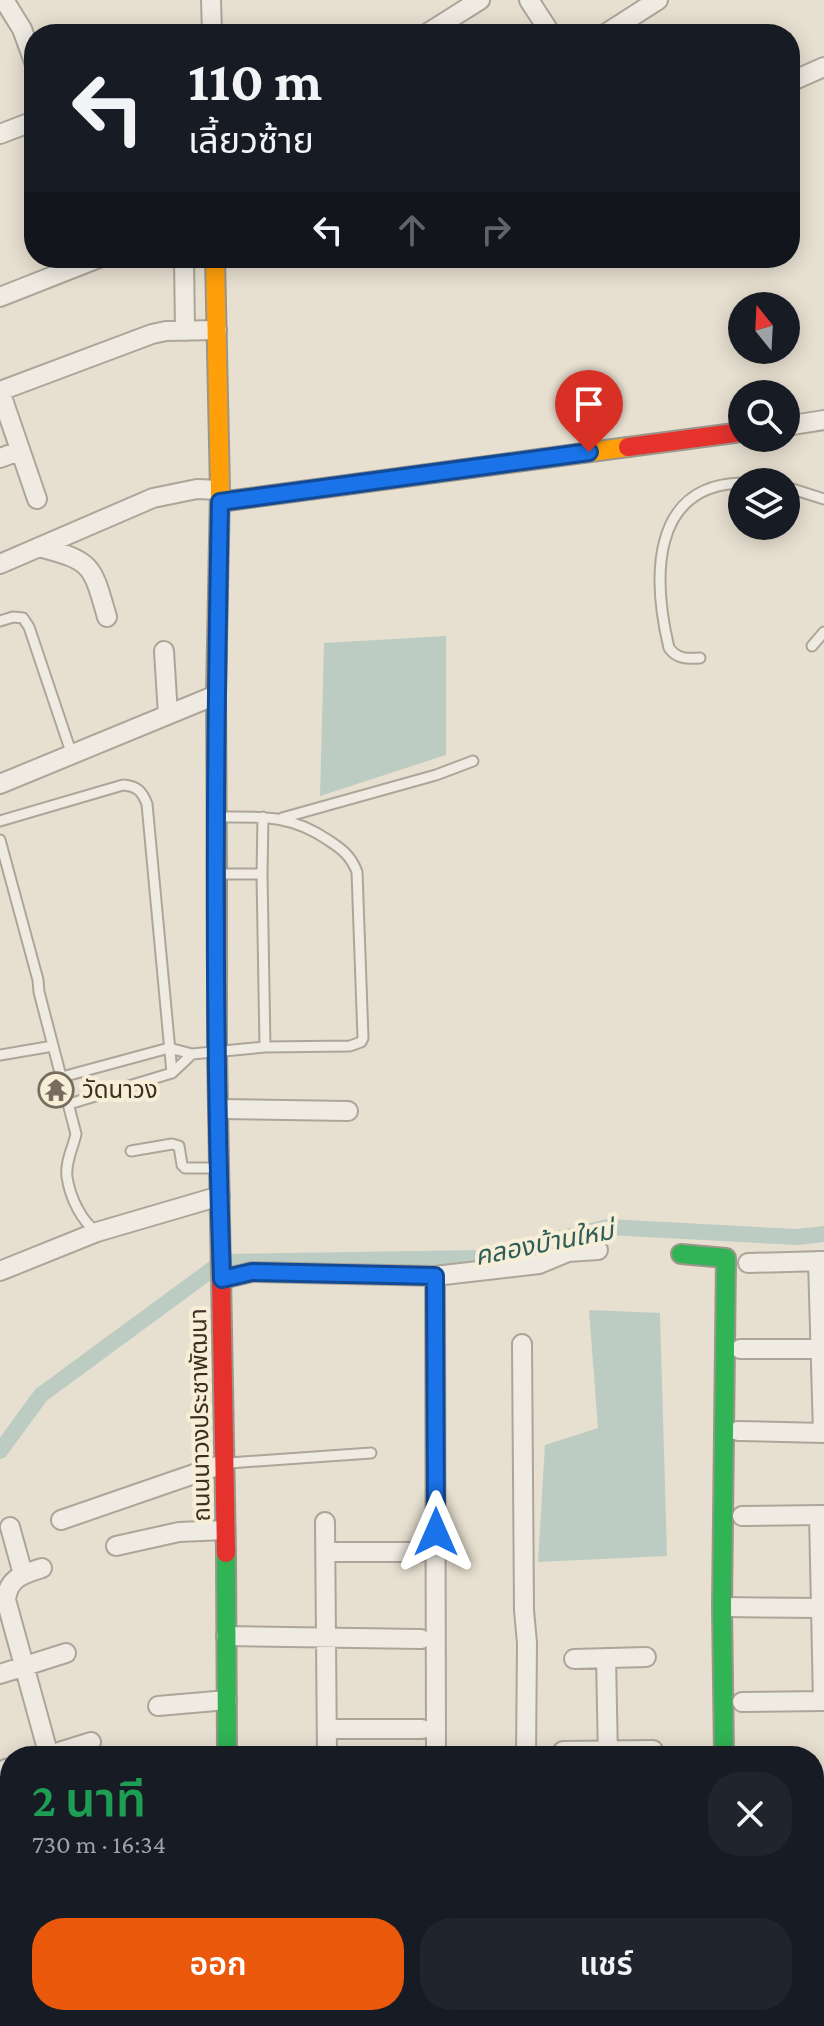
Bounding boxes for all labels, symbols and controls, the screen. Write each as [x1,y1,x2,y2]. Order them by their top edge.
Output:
text: 110 m [188,50,322,112]
icon: left [56,56,160,160]
text: เลี้ยวซ้าย [188,121,314,161]
icon: left [306,208,350,252]
icon: ahead [390,208,434,252]
icon: right [474,208,518,252]
north arrow [728,292,800,364]
map controls [728,292,800,540]
pin [555,370,623,452]
button: search [728,380,800,452]
icon: arrive [567,382,611,426]
button: layers [728,468,800,540]
temple icon: วัดนาวง [37,1071,75,1109]
place label: วัดนาวง [82,1076,158,1103]
water label: คลองบ้านใหม่ [472,1215,620,1271]
street label: ถนนนาวงประชาพัฒนา [184,1308,215,1522]
position arrow [394,1490,478,1574]
button: close [708,1772,792,1856]
text: 2 นาที [32,1773,146,1826]
text: 730 m · 16:34 [32,1830,166,1859]
button: ออก [32,1918,404,2010]
button: แชร์ [420,1918,792,2010]

